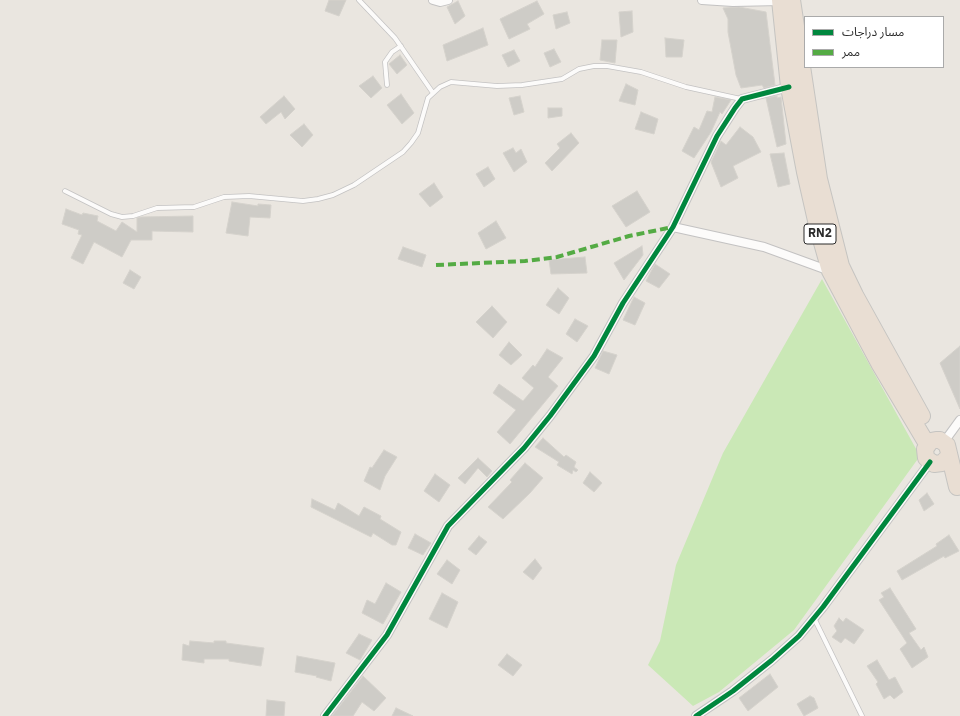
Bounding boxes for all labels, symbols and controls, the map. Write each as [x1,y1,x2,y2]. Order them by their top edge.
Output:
legend [804,16,944,68]
text: مسار دراجات [842,24,904,39]
text: ممر [842,44,860,59]
road number: RN2 [804,224,836,244]

